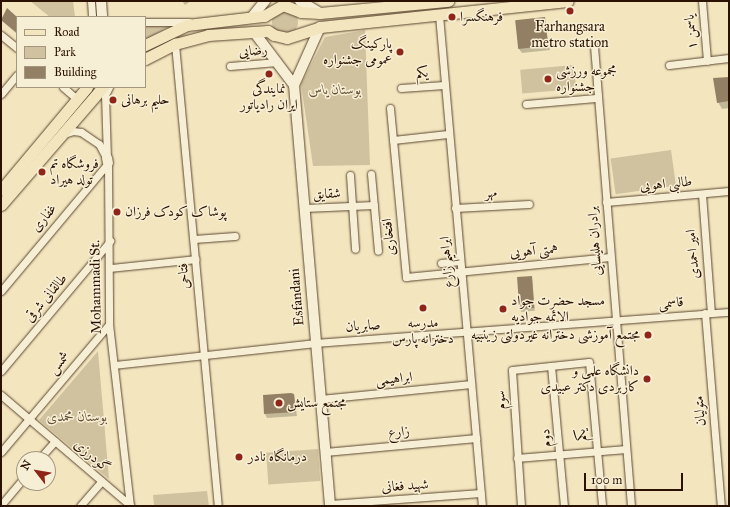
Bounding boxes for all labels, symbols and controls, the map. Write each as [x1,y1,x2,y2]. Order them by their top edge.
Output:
marker: Farhangsara metro station [564,5,576,17]
place label: فرهنگسرا [460,9,503,25]
marker: فرهنگسرا [447,12,457,22]
street label: یاسمن ۱ [681,14,701,50]
legend [16,16,146,88]
place label: Farhangsara metro station [531,19,609,52]
text: Road [54,25,80,39]
place label: پارکینگ عمومی جشنواره [323,36,392,68]
street label: رضایی [238,41,268,61]
text: Park [54,45,76,59]
marker: پارکینگ عمومی جشنواره [395,47,405,57]
place label: مجموعه ورزشی جشنواره [556,63,617,96]
street label: یکم [415,64,429,82]
text: Building [54,65,96,79]
marker: نمایندگی ایران رادیاتور [264,69,274,79]
marker: مجموعه ورزشی جشنواره [543,74,553,84]
place label: نمایندگی ایران رادیاتور [240,81,298,114]
park label: بوستان یاس [309,82,361,98]
place label: حلیم برهانی [121,92,170,108]
marker: حلیم برهانی [108,95,118,105]
place label: فروشگاه تم تولد هیراد [50,156,99,188]
marker: فروشگاه تم تولد هیراد [37,167,47,177]
street label: طالبی اهویی [639,173,693,195]
street label: مهر [484,184,498,202]
street label: شقایق [313,185,341,203]
street label: غفاری [27,201,61,235]
place label: پوشاک کودک فرزان [125,204,227,220]
street label: برادران هلیسایی [584,206,606,276]
marker: پوشاک کودک فرزان [112,207,122,217]
street label: افتخاری [379,217,399,257]
street label: امیر احمدی [682,228,704,280]
street label: ابراهیم زارع [436,236,458,288]
street label: Mohammadi St. [87,240,105,334]
street label: همتی آهویی [509,241,559,261]
street label: فتاحی [174,262,194,290]
street label: Esfandani [286,268,308,326]
street label: طالقانی شرقی [21,270,71,326]
place label: مسجد حضرت جواد الائمه جوادیه [511,293,605,326]
street label: قاسمی [658,294,684,312]
marker: مدرسه دخترانه پارس [418,303,428,313]
marker: مسجد حضرت جواد الائمه جوادیه [498,304,508,314]
place label: مدرسه دخترانه پارس [392,315,454,348]
street label: صابریان [345,316,381,336]
place label: مجتمع آموزشی دخترانه غیردولتی زینبیه [471,327,640,343]
marker: مجتمع آموزشی دخترانه غیردولتی زینبیه [643,330,653,340]
street label: شمس [45,348,73,378]
place label: دانشگاه علمی و کاربردی دکتر عبیدی [540,363,639,396]
street label: ابراهیمی [375,369,413,389]
marker: دانشگاه علمی و کاربردی دکتر عبیدی [642,374,652,384]
street label: سوم [492,390,510,410]
place label: مجتمع ستایش [287,395,346,411]
street label: متولیان [690,395,710,427]
marker: مجتمع ستایش [274,398,284,408]
park label: بوستان محمدی [47,409,107,425]
street label: زارع [387,423,411,441]
street label: دوم [537,428,555,448]
street label: یکم [572,428,590,442]
street label: گودرزی [70,436,114,476]
place label: درمانگاه نادر [248,449,307,465]
north arrow [16,451,56,491]
marker: درمانگاه نادر [233,451,245,463]
text: N [18,458,34,472]
scale bar [586,465,685,491]
text: 100 m [591,473,622,487]
street label: شهید فغانی [381,476,429,496]

